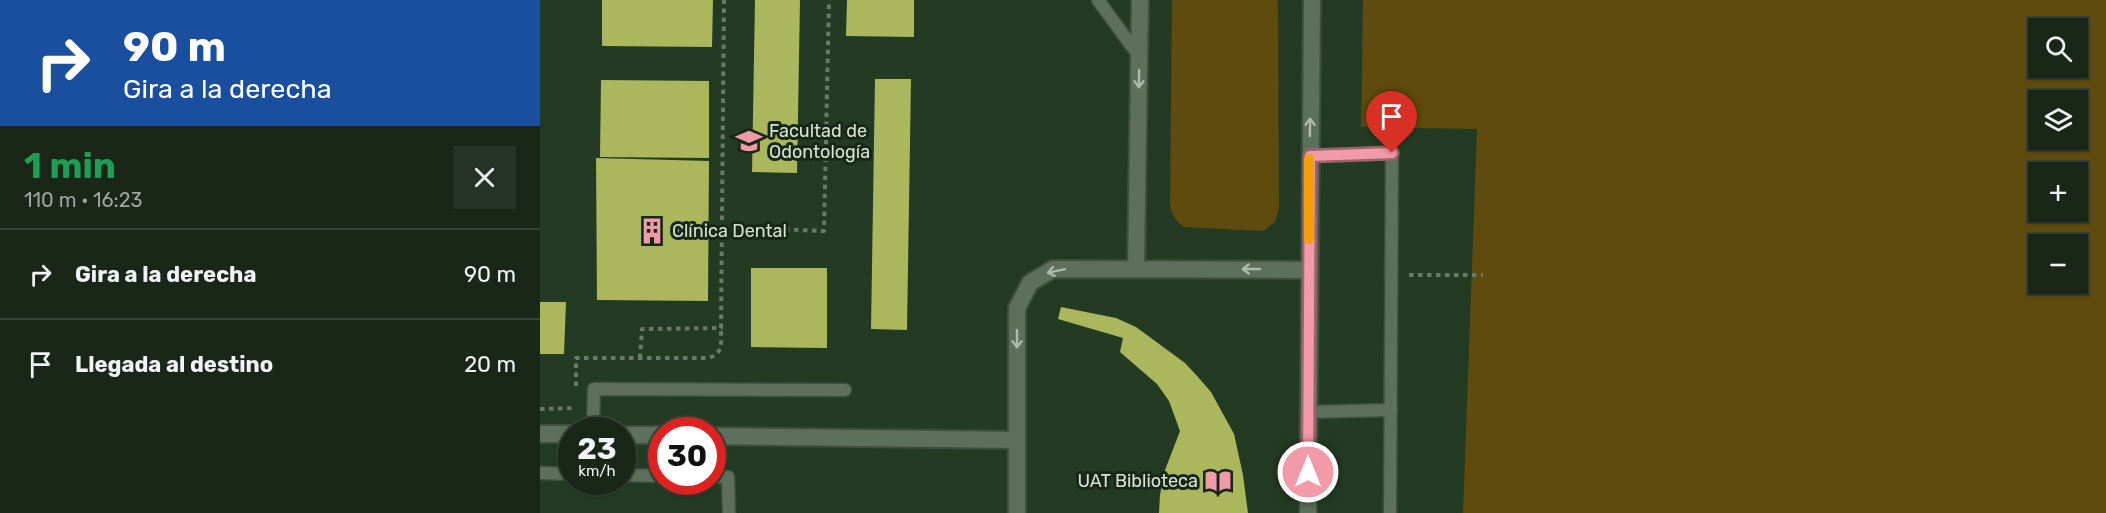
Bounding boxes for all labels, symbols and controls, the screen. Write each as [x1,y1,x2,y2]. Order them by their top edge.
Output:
map controls [2028,18,2088,294]
button: search [2028,18,2088,78]
text: 90 m [123,22,226,72]
icon: right [24,24,102,102]
one-way arrow [1133,69,1145,89]
text: Gira a la derecha [123,73,332,105]
button: layers [2028,90,2088,150]
pin [1366,91,1417,153]
icon: arrive [1375,100,1408,133]
one-way arrow [1304,118,1316,138]
place label: Facultad de Odontología [769,120,870,163]
school or university icon: Facultad de Odontología [734,126,764,156]
text: 1 min [24,144,116,187]
button: close [453,146,516,209]
button: + [2028,162,2088,222]
text: 110 m · 16:23 [24,188,142,212]
building icon: Clínica Dental [637,216,667,246]
place label: Clínica Dental [672,220,787,242]
button: − [2028,234,2088,294]
icon: right [24,258,57,291]
text: Gira a la derecha [75,261,256,288]
text: 90 m [464,261,516,288]
one-way arrow [1241,263,1261,275]
one-way arrow [1047,266,1066,278]
one-way arrow [1011,328,1023,348]
icon: arrive [24,348,57,381]
text: Llegada al destino [75,351,273,378]
text: 20 m [464,351,516,378]
speed limit sign: 30 [648,417,726,495]
text: 23 [577,431,617,467]
position arrow [1276,440,1340,504]
text: km/h [578,462,616,480]
library icon: UAT Biblioteca [1203,466,1233,496]
place label: UAT Biblioteca [1077,470,1198,492]

